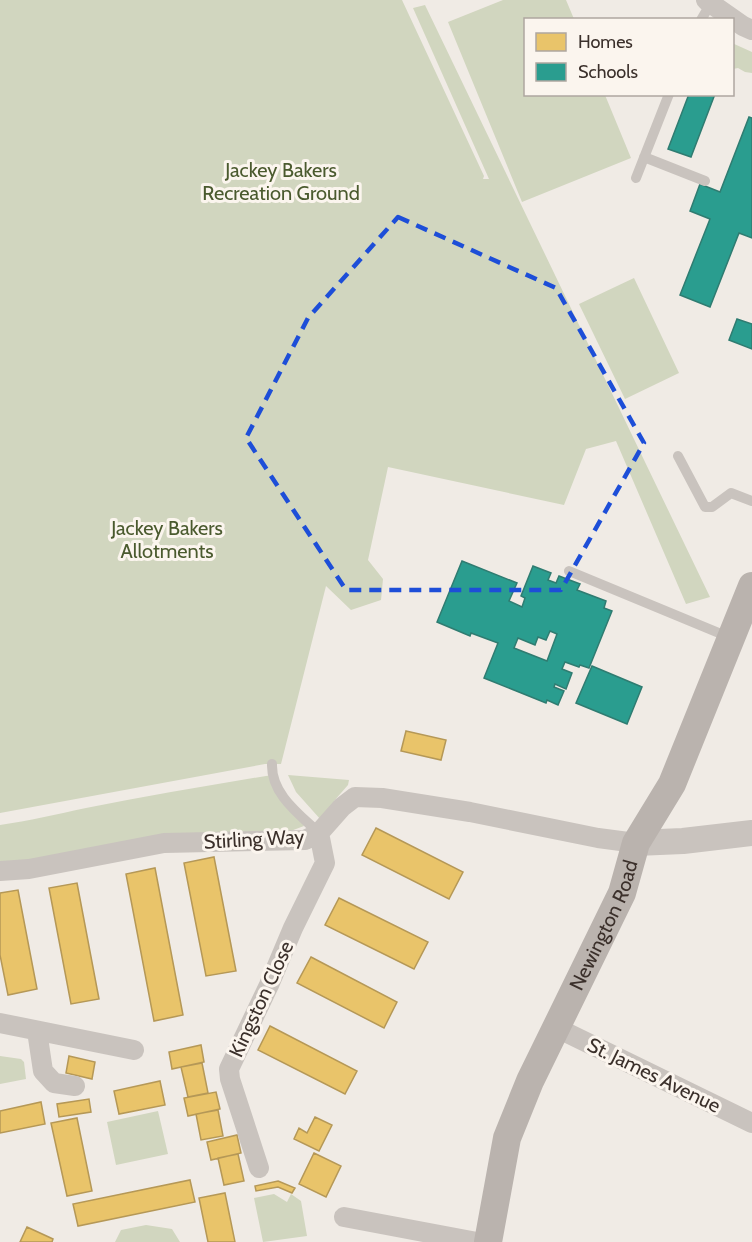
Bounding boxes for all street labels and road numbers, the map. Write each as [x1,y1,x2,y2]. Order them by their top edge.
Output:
street label: Stirling Way [203,824,305,854]
street label: Newington Road [564,857,643,994]
street label: Kingston Close [224,937,298,1061]
street label: St. James Avenue [583,1032,725,1118]

